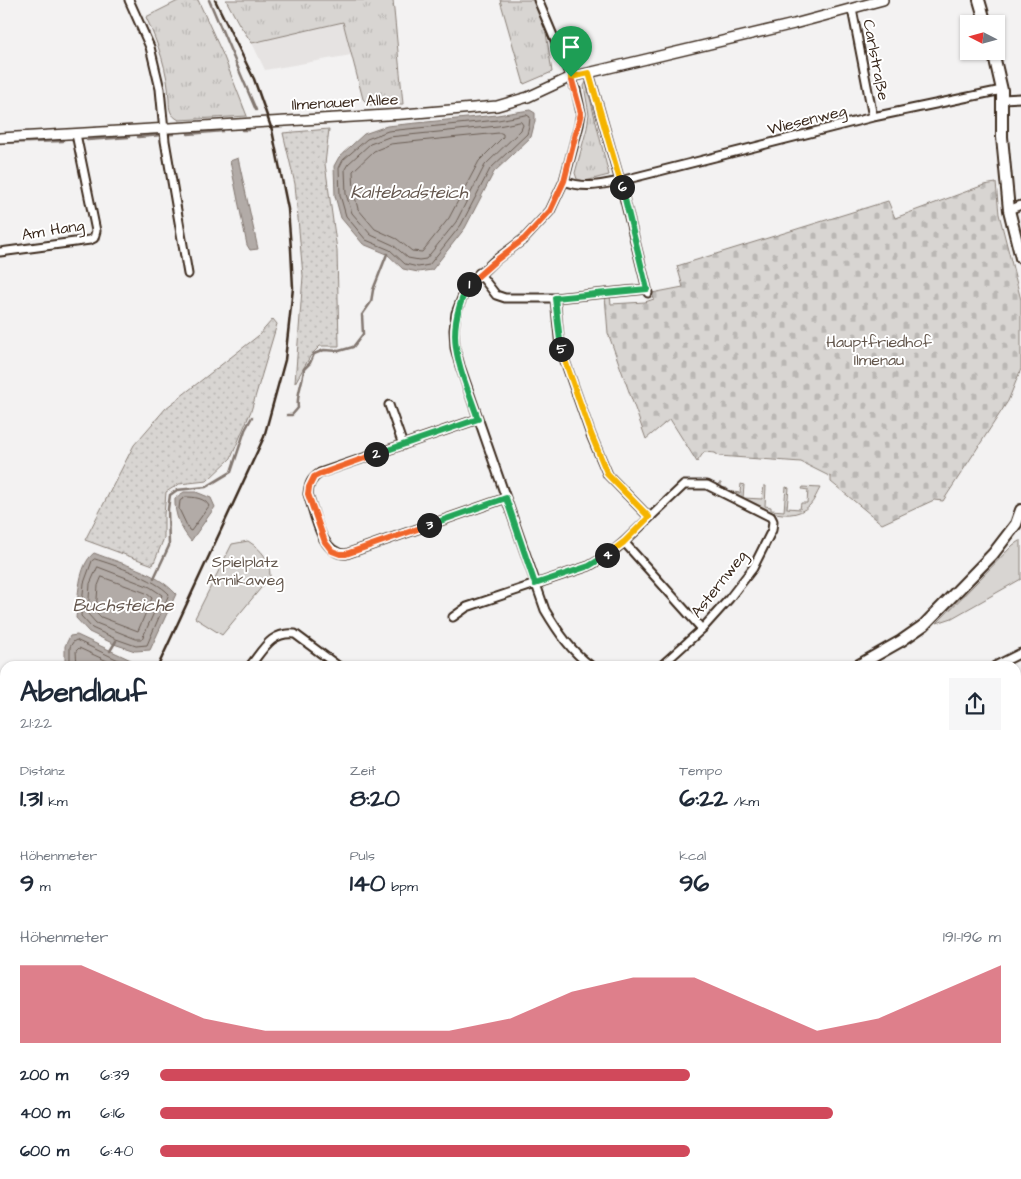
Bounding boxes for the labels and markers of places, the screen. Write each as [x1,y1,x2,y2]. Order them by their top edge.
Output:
pin [550,26,592,77]
pin: 6 [610,174,634,200]
pin: 1 [456,272,482,296]
pin: 5 [548,336,574,362]
pin: 2 [364,442,388,466]
pin: 3 [416,512,442,538]
pin: 4 [594,542,620,568]

